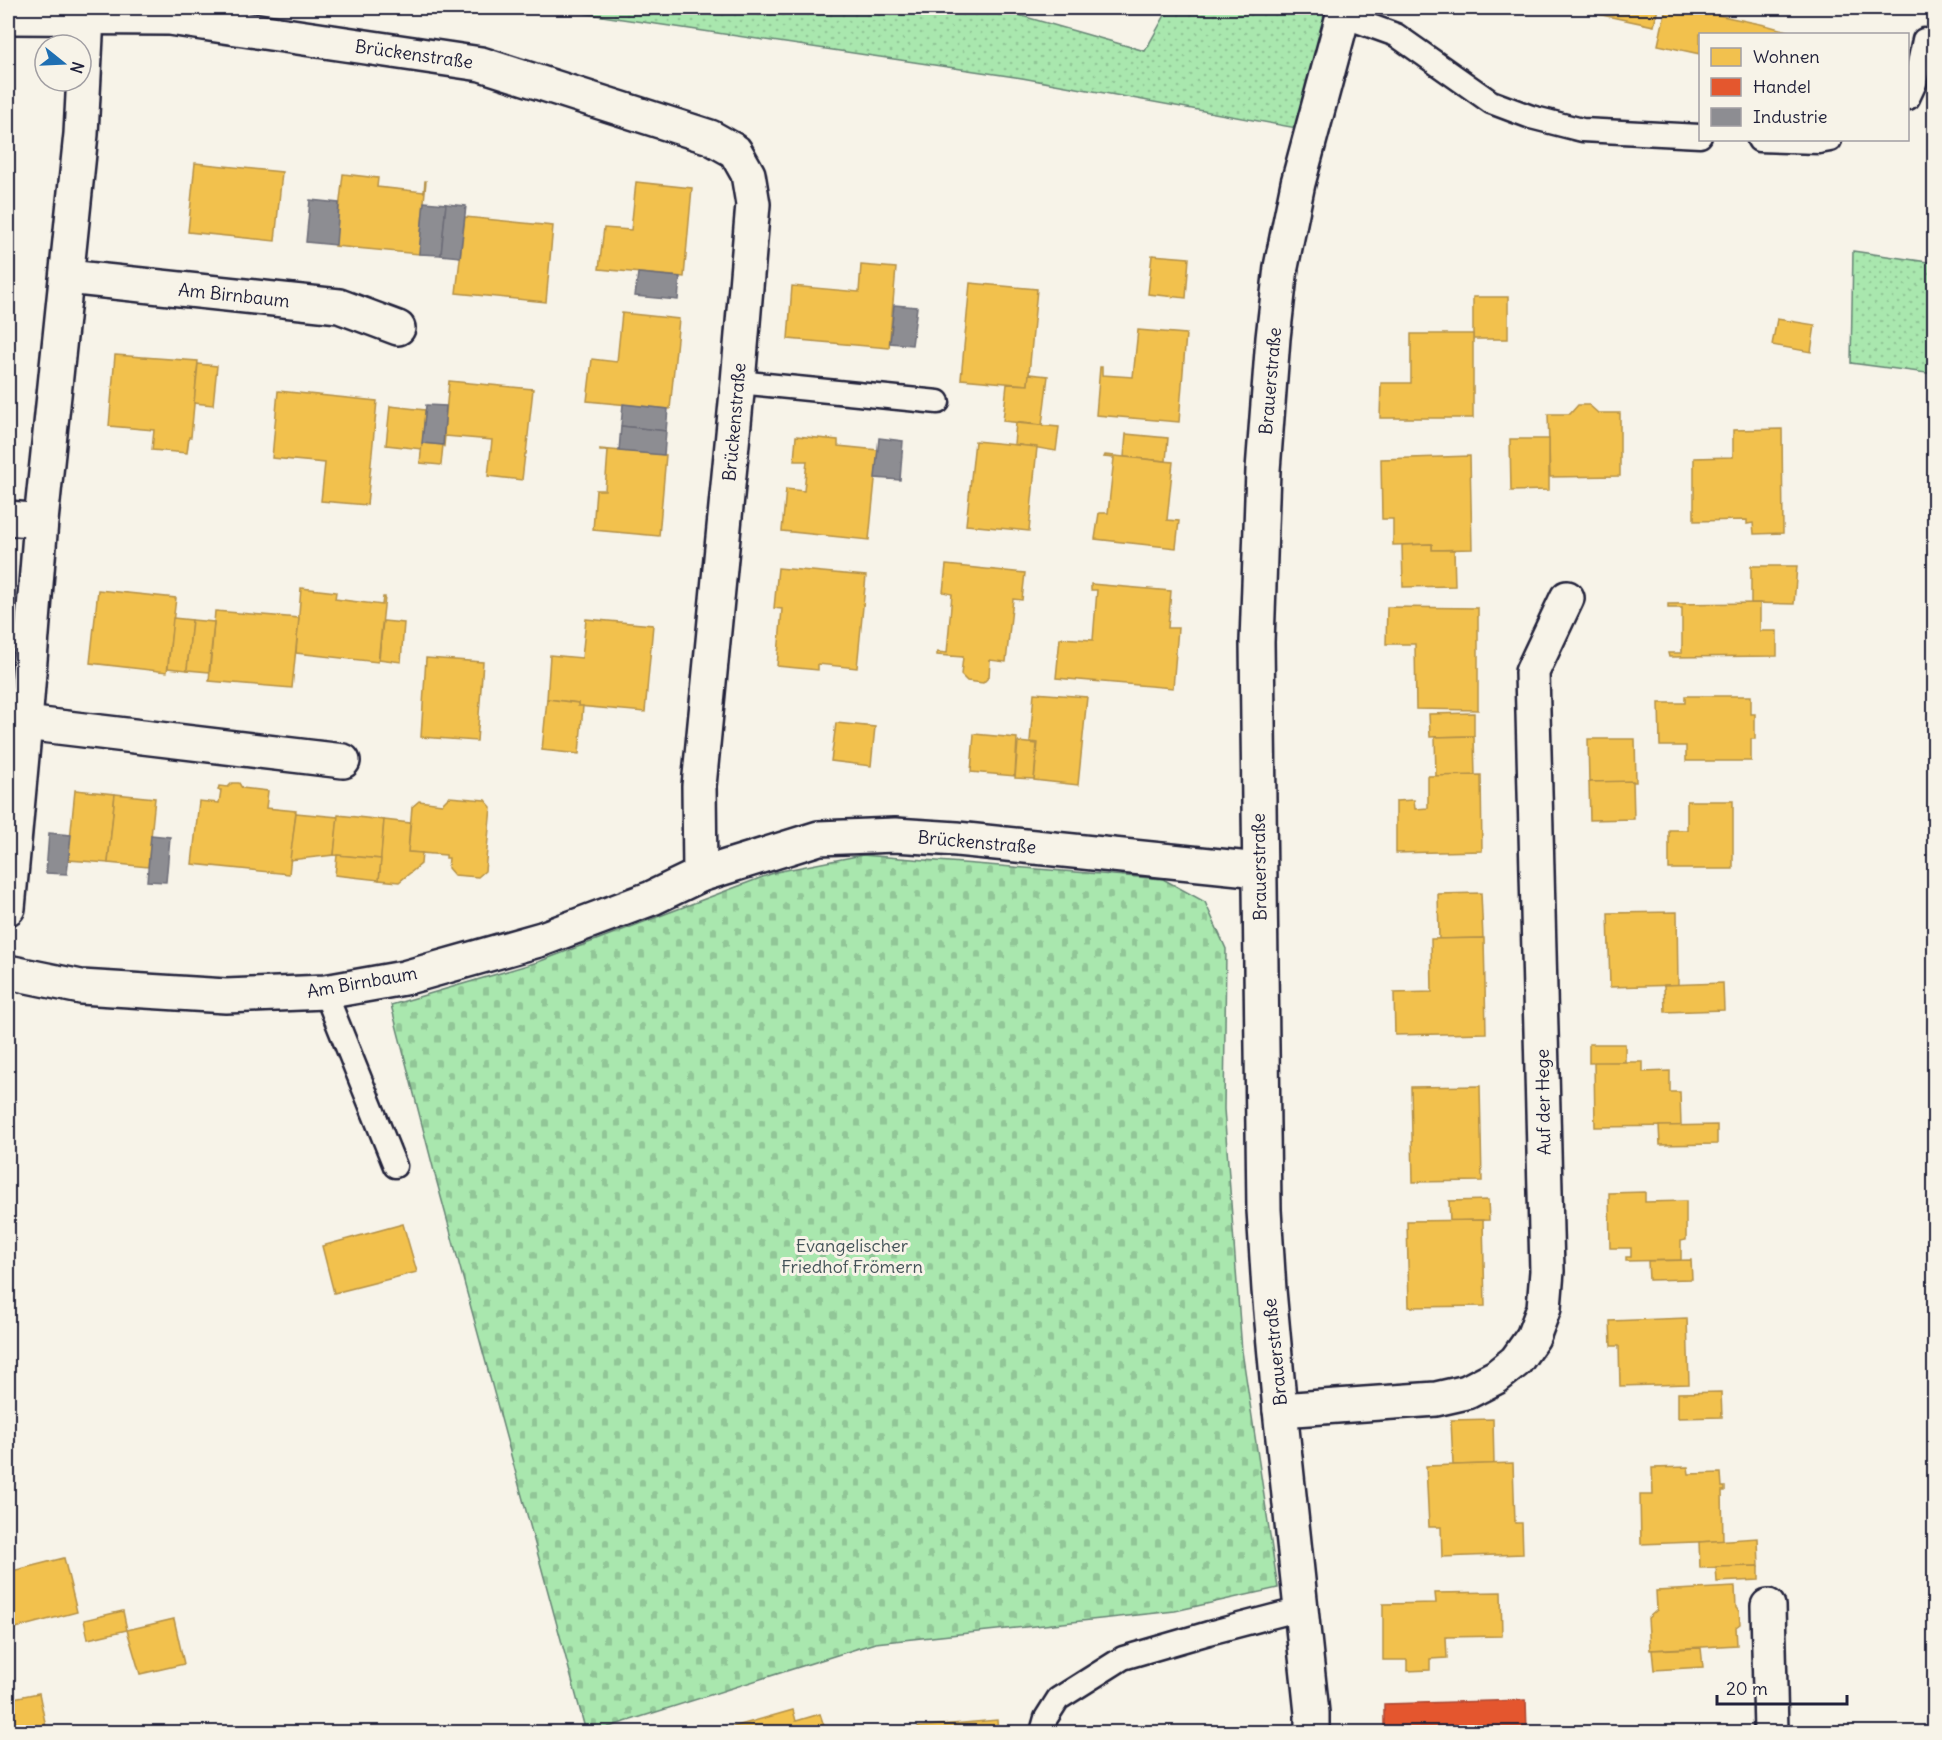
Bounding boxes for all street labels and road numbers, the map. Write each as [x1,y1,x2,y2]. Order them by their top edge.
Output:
street label: Brückenstraße [353,34,475,74]
street label: Am Birnbaum [177,278,291,312]
street label: Brauerstraße [1254,326,1286,436]
street label: Brückenstraße [717,362,751,482]
street label: Brauerstraße [1247,813,1271,921]
street label: Brückenstraße [917,825,1037,859]
street label: Am Birnbaum [305,961,419,1003]
street label: Auf der Hege [1531,1049,1555,1155]
street label: Brauerstraße [1258,1297,1292,1407]

